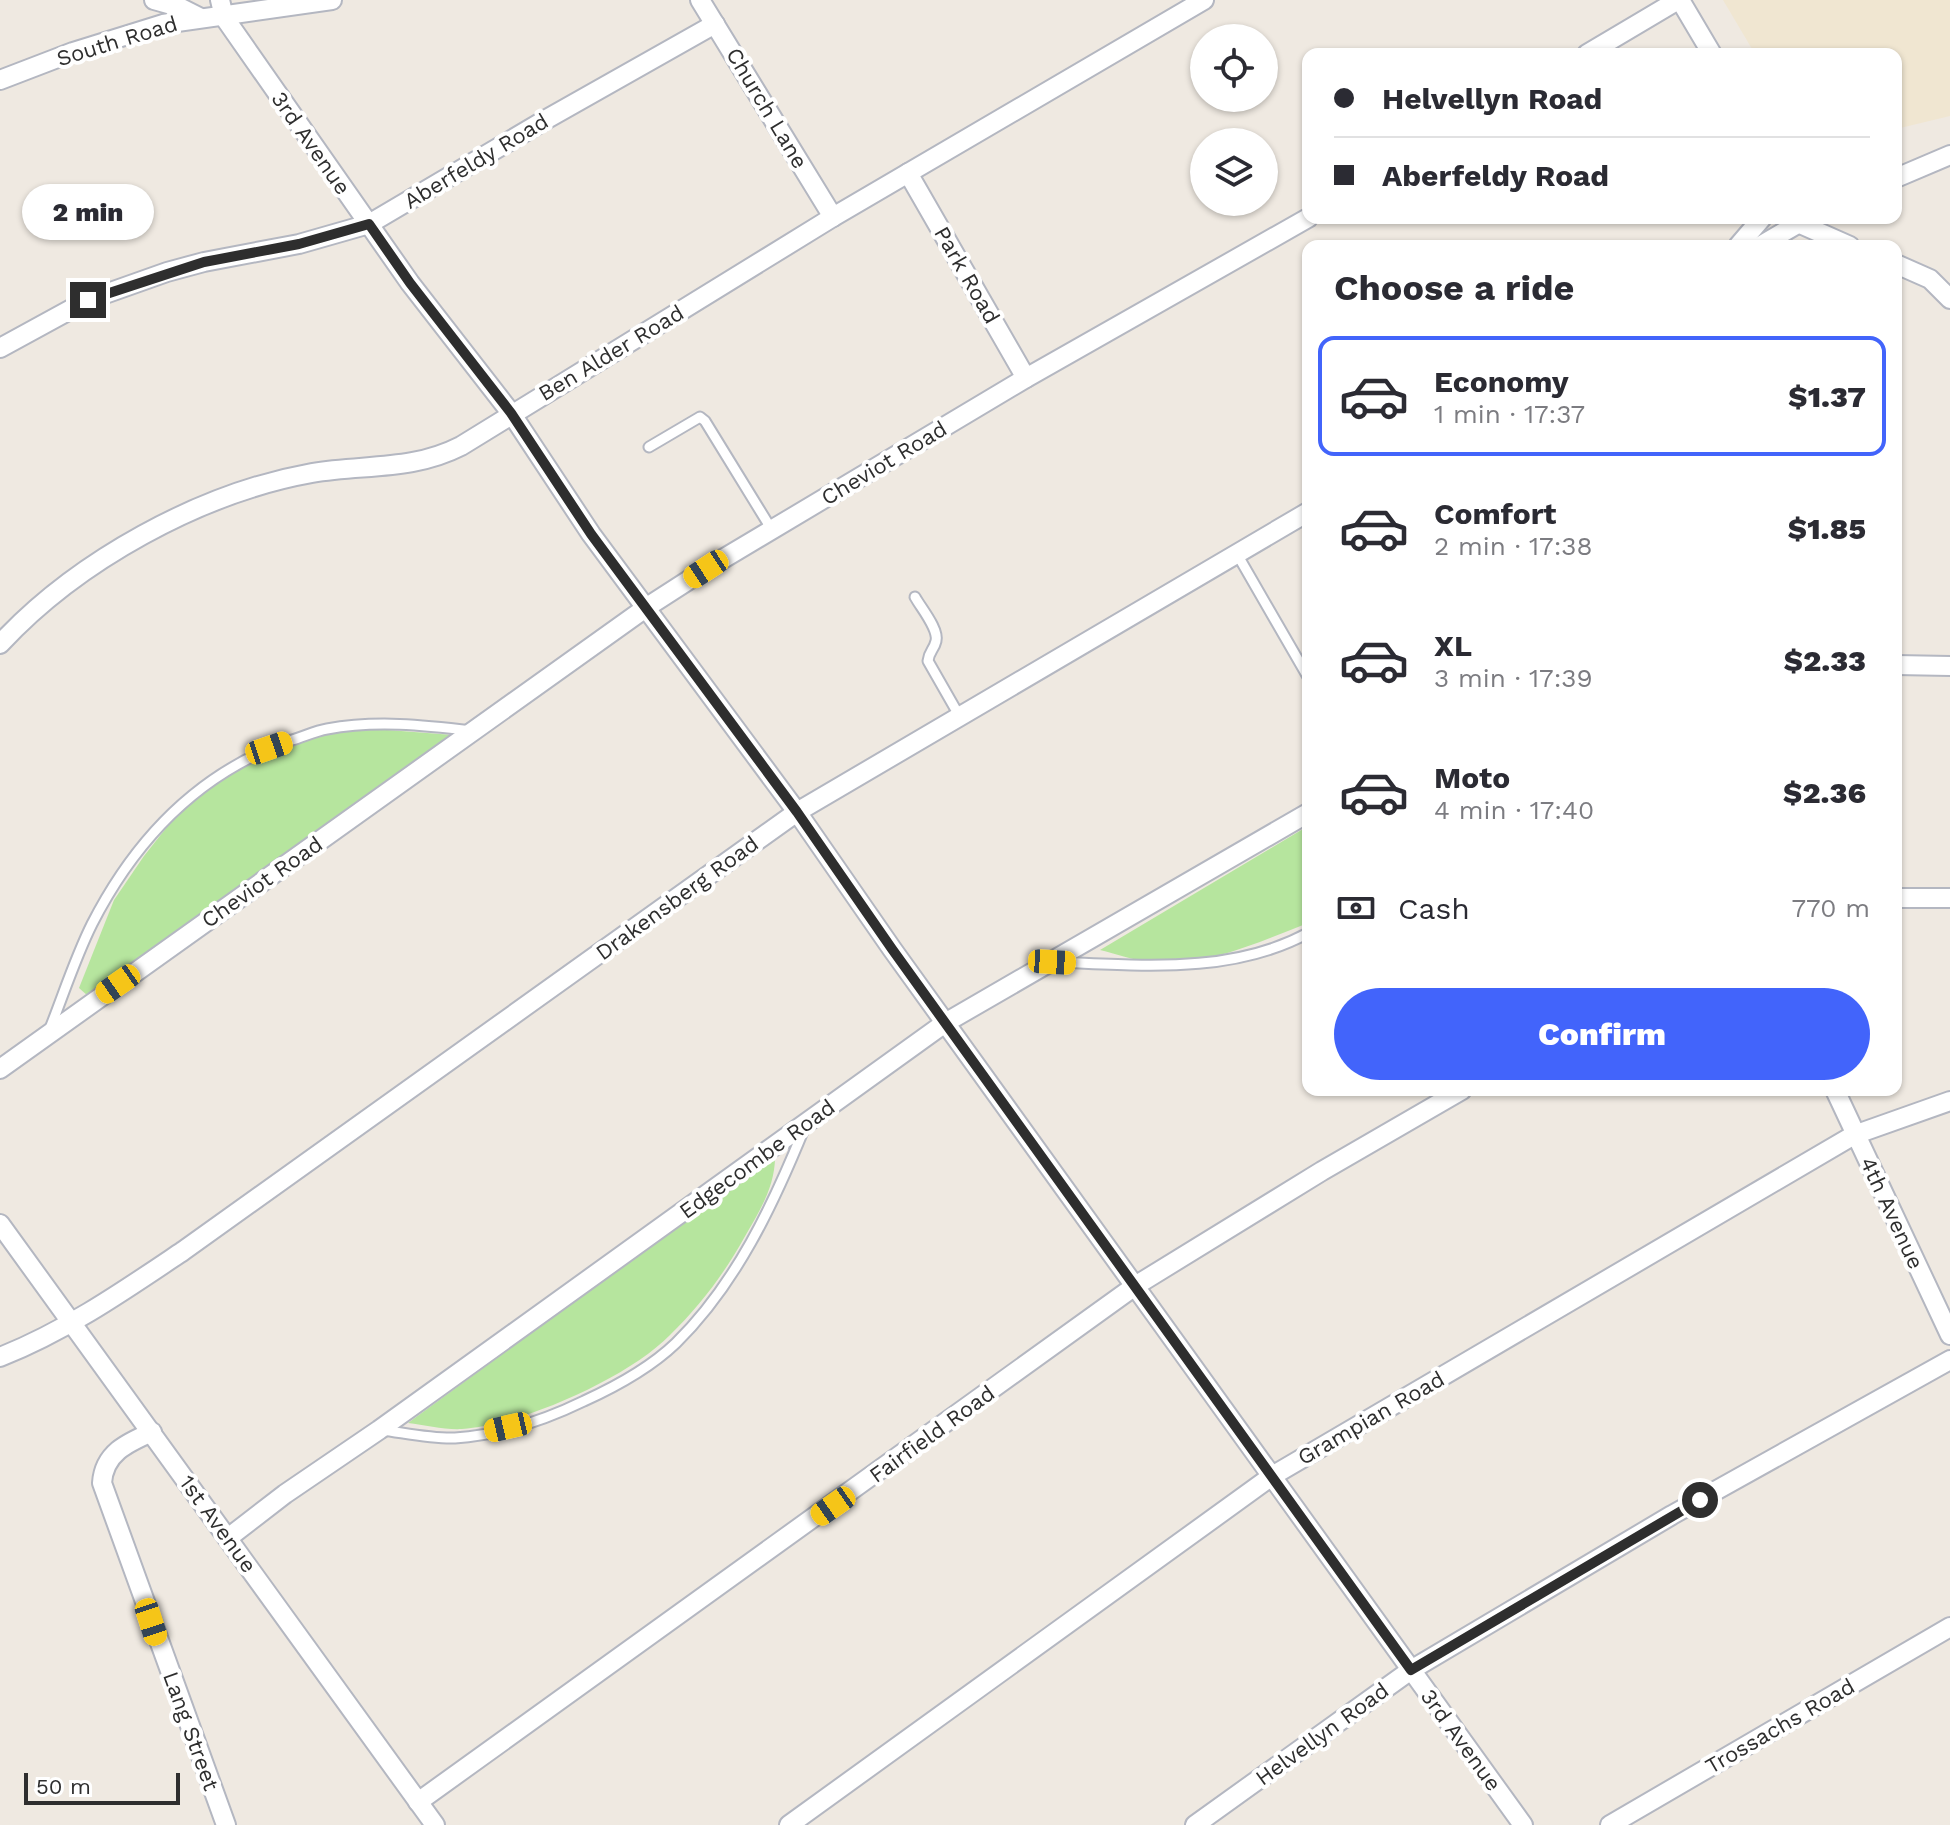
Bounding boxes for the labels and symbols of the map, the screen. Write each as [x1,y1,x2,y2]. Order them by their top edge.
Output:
street label: South Road [54,11,180,71]
street label: Church Lane [721,43,813,173]
street label: 3rd Avenue [266,87,356,199]
street label: Aberfeldy Road [399,108,553,214]
callout: 2 min [22,184,154,240]
street label: Park Road [929,222,1005,328]
route end [70,282,106,318]
street label: Ben Alder Road [534,300,688,406]
street label: Cheviot Road [817,416,951,510]
car [679,546,733,592]
car [242,729,296,767]
street label: Cheviot Road [197,831,327,933]
street label: Drakensberg Road [591,831,763,965]
car [1027,949,1077,975]
car [91,960,145,1008]
street label: Edgecombe Road [674,1094,840,1224]
street label: 4th Avenue [1855,1153,1929,1273]
street label: Grampian Road [1293,1366,1449,1470]
street label: Fairfield Road [865,1380,999,1488]
car [482,1410,534,1444]
street label: 1st Avenue [174,1471,262,1577]
car [806,1482,860,1530]
route start [1682,1482,1718,1518]
car [132,1595,170,1649]
street label: Lang Street [158,1668,224,1794]
street label: Trossachs Road [1701,1673,1859,1779]
street label: Helvellyn Road [1251,1677,1393,1791]
street label: 3rd Avenue [1416,1684,1506,1796]
scale bar [24,1769,180,1805]

